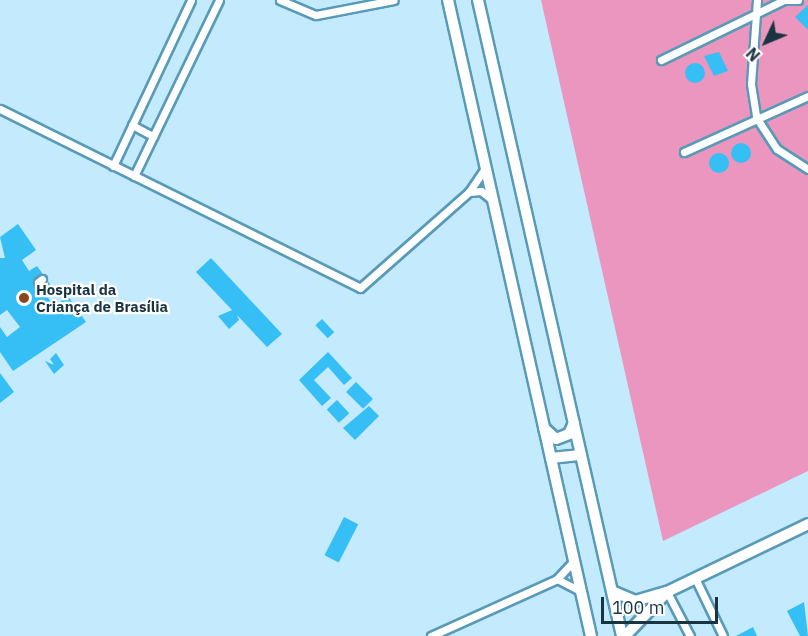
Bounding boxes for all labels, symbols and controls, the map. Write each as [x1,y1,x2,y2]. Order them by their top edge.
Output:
north arrow [736,12,796,72]
text: N [742,43,764,66]
place label: Hospital da Criança de Brasília [36,280,168,315]
marker: Hospital da Criança de Brasília [17,291,31,305]
scale bar [604,585,721,623]
text: 100 m [612,596,664,619]

